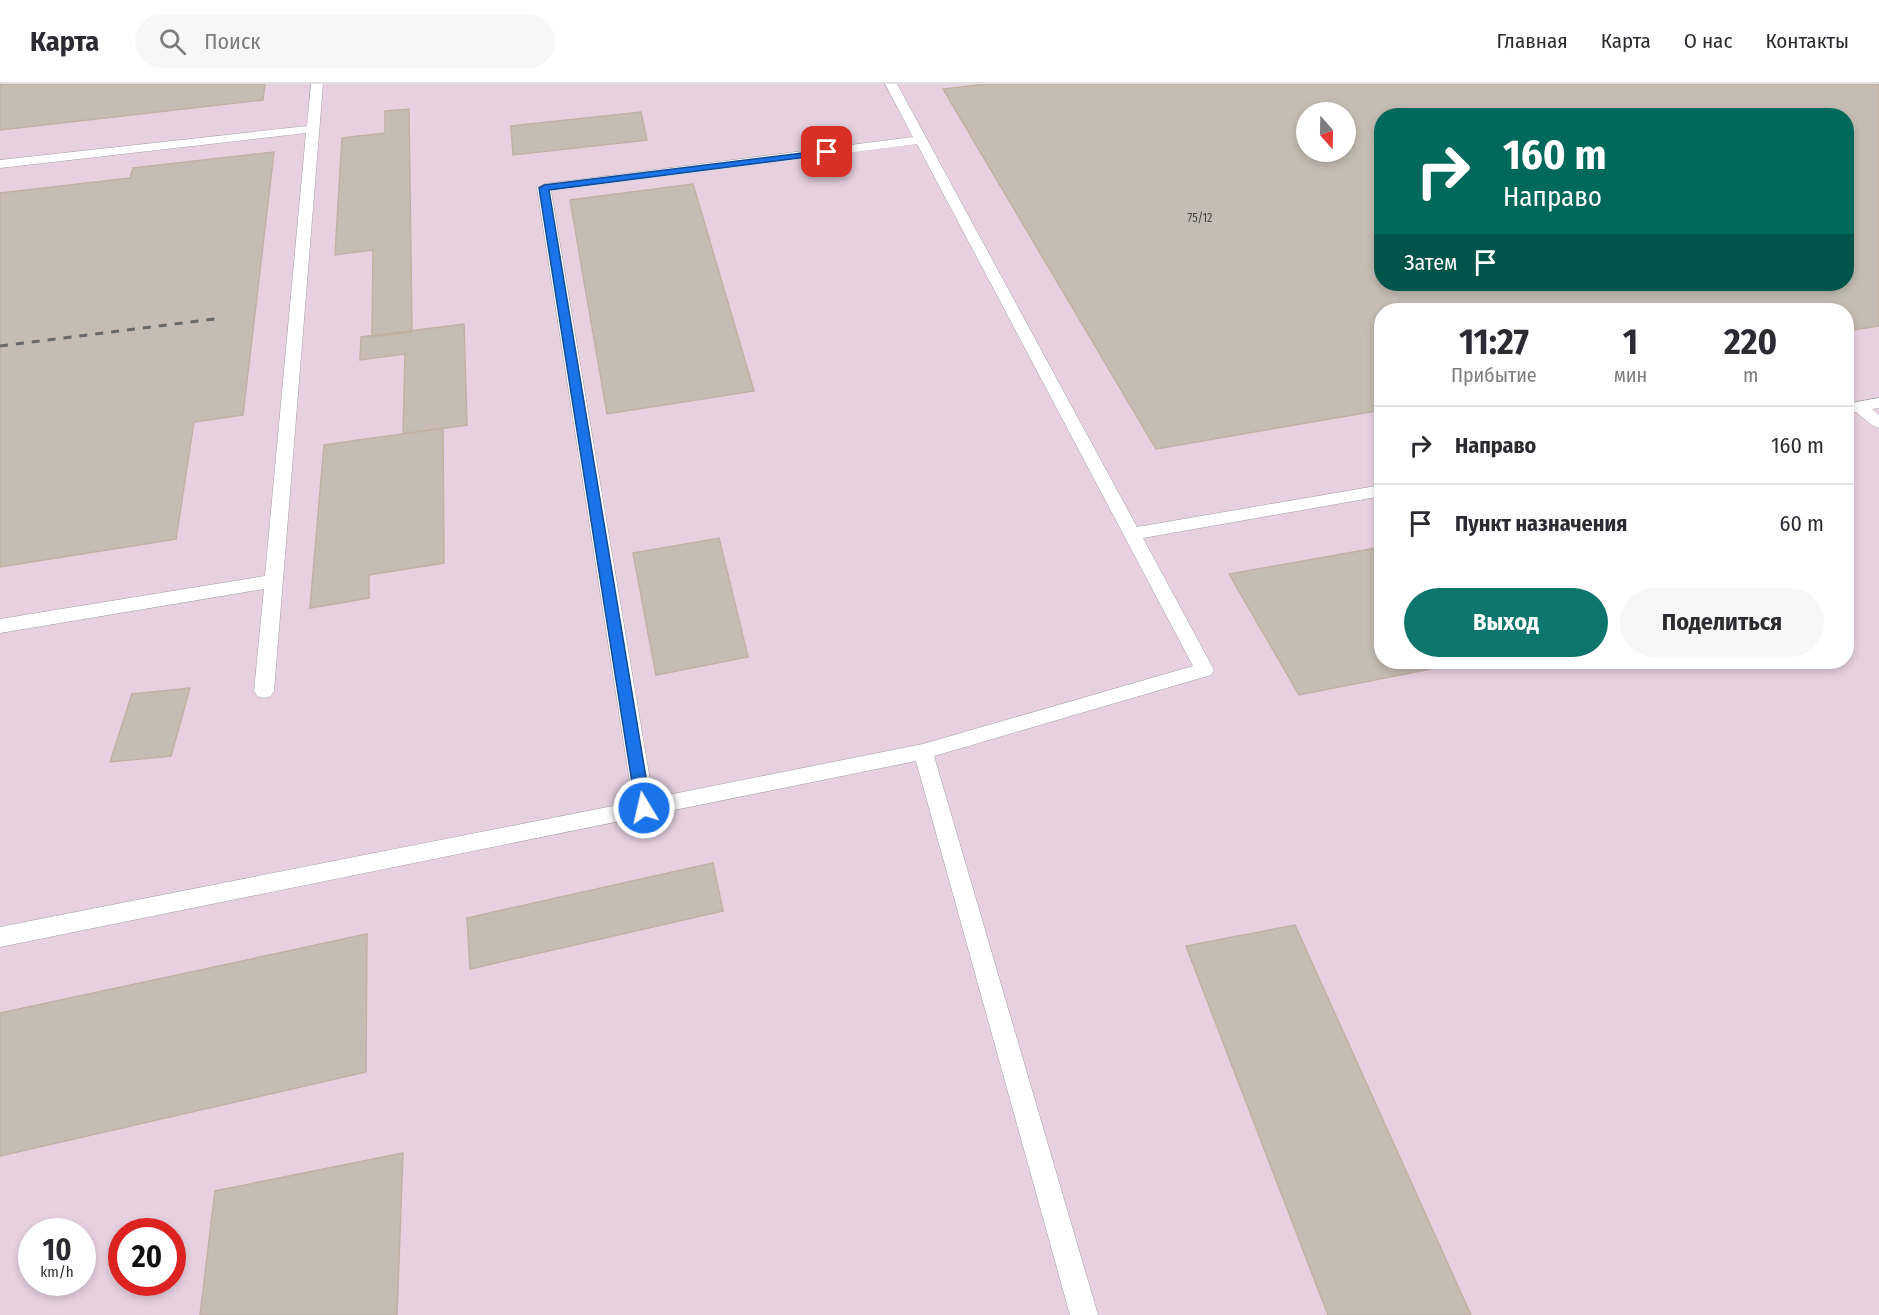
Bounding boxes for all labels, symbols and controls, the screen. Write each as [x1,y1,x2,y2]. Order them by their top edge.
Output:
search box [135,14,555,68]
text: Карта [30,25,99,58]
icon: search [156,25,189,58]
text: Поиск [204,28,261,55]
text: Главная [1497,28,1568,54]
text: Карта [1601,28,1651,54]
text: О нас [1684,28,1732,54]
text: Контакты [1765,28,1849,54]
north arrow [1296,102,1356,162]
map controls [1296,102,1356,162]
pin [801,126,852,177]
text: 160 m [1503,130,1606,180]
icon: right [1404,132,1482,210]
icon: arrive [810,135,843,168]
text: Направо [1503,181,1602,213]
house number: 75/12 [1188,211,1212,225]
icon: arrive [1469,246,1502,279]
text: Затем [1404,249,1457,276]
text: 11:27 [1459,320,1529,364]
text: 1 [1623,320,1638,364]
text: 220 [1724,320,1777,364]
text: Прибытие [1451,363,1537,387]
text: мин [1614,363,1647,387]
text: m [1743,363,1758,387]
icon: right [1404,429,1437,462]
text: Направо [1455,432,1536,459]
text: 160 m [1771,432,1824,459]
icon: arrive [1404,507,1437,540]
text: Пункт назначения [1455,510,1627,537]
text: 60 m [1780,510,1824,537]
button: Выход [1404,588,1608,657]
button: Поделиться [1620,588,1824,657]
position arrow [612,776,676,840]
speed limit sign: 20 [108,1218,186,1296]
text: 10 [42,1232,72,1268]
text: km/h [40,1263,74,1281]

